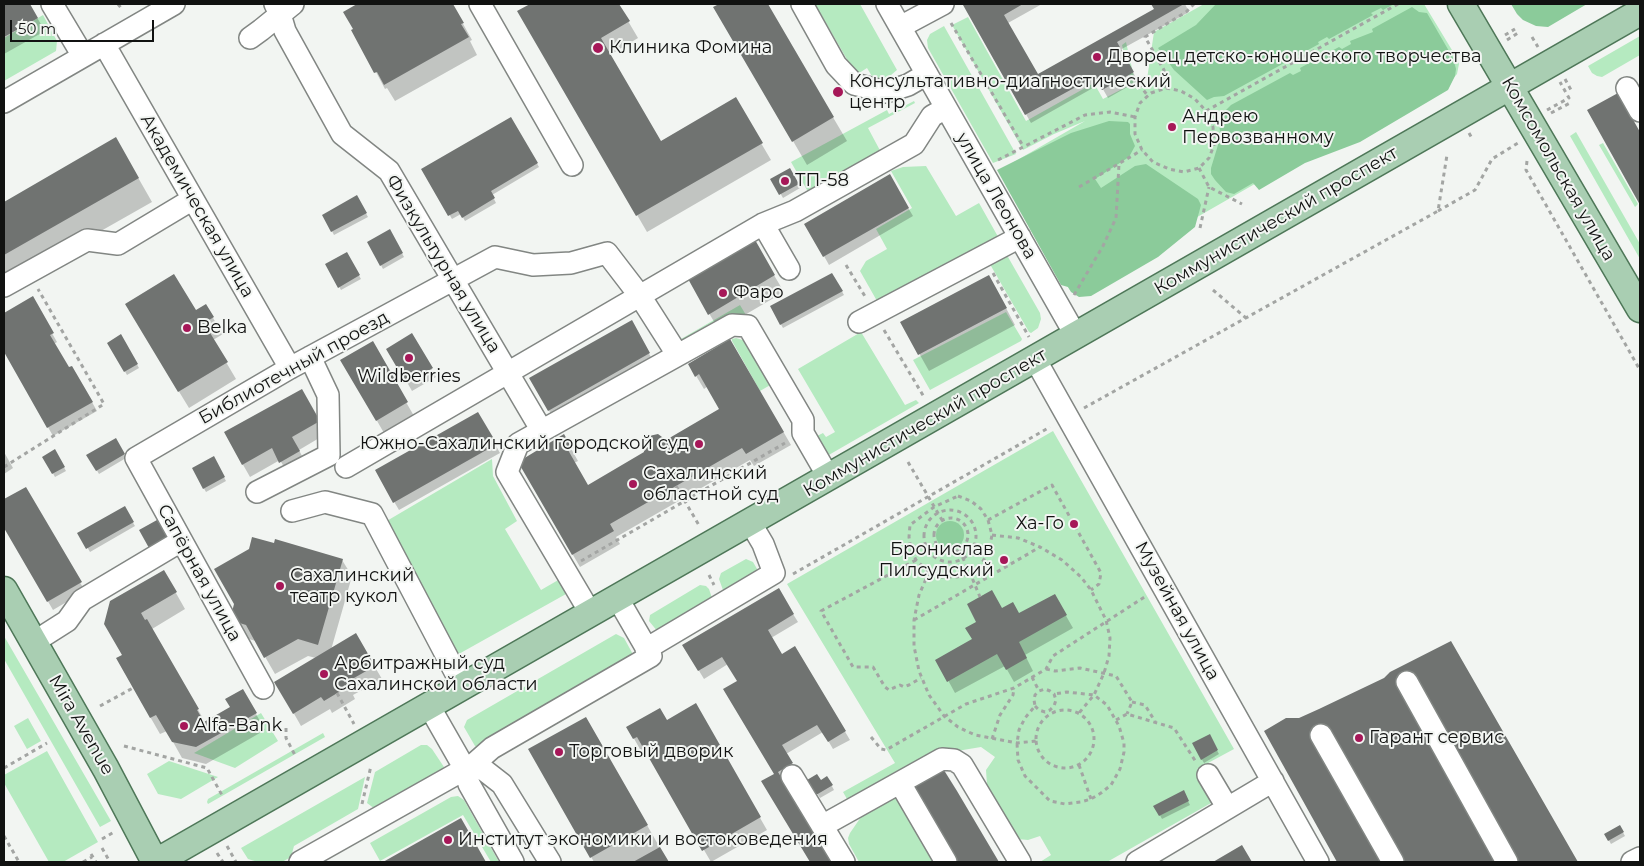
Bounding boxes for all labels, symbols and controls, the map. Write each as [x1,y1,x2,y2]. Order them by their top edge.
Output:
scale bar [12,10,156,42]
text: 50 m [18,19,56,38]
place label: Клиника Фомина [609,37,772,59]
marker: Клиника Фомина [591,41,605,55]
place label: Дворец детско-юношеского творчества [1107,46,1482,68]
marker: Дворец детско-юношеского творчества [1091,51,1103,63]
place label: Консультативно-диагностический центр [849,71,1171,114]
street label: Комсомольская улица [1496,73,1620,265]
marker: Консультативно-диагностический центр [831,85,845,99]
place label: Андрею Первозванному [1182,106,1334,148]
street label: Академическая улица [136,110,258,302]
marker: Андрею Первозванному [1166,121,1178,133]
street label: улица Леонова [951,129,1041,263]
street label: Коммунистический проспект [1150,142,1402,300]
place label: ТП-58 [795,170,849,192]
street label: Физкультурная улица [381,171,505,357]
marker: ТП-58 [779,175,791,187]
place label: Фаро [733,282,784,304]
marker: Фаро [717,287,729,299]
street label: Библиотечный проезд [195,307,393,429]
place label: Belka [197,317,247,339]
marker: Belka [181,322,193,334]
street label: Коммунистический проспект [799,344,1051,502]
marker: Wildberries [403,352,415,364]
place label: Wildberries [357,366,461,388]
place label: Южно-Сахалинский городской суд [360,433,689,455]
marker: Южно-Сахалинский городской суд [693,438,705,450]
place label: Сахалинский областной суд [643,463,779,506]
marker: Сахалинский областной суд [627,478,639,490]
street label: Сапёрная улица [152,501,246,645]
place label: Ха-Го [1016,513,1064,535]
marker: Ха-Го [1068,518,1080,530]
street label: Музейная улица [1130,538,1224,684]
place label: Бронислав Пилсудский [879,539,994,582]
marker: Бронислав Пилсудский [998,554,1010,566]
place label: Сахалинский театр кукол [290,565,414,608]
marker: Сахалинский театр кукол [274,580,286,592]
place label: Арбитражный суд Сахалинской области [334,653,538,696]
marker: Арбитражный суд Сахалинской области [318,668,330,680]
street label: Mira Avenue [44,671,118,779]
place label: Alfa-Bank [194,715,282,737]
marker: Alfa-Bank [178,720,190,732]
place label: Гарант сервис [1369,727,1504,749]
marker: Гарант сервис [1353,732,1365,744]
place label: Торговый дворик [569,741,733,763]
marker: Торговый дворик [553,746,565,758]
place label: Институт экономики и востоковедения [458,829,828,851]
marker: Институт экономики и востоковедения [442,834,454,846]

